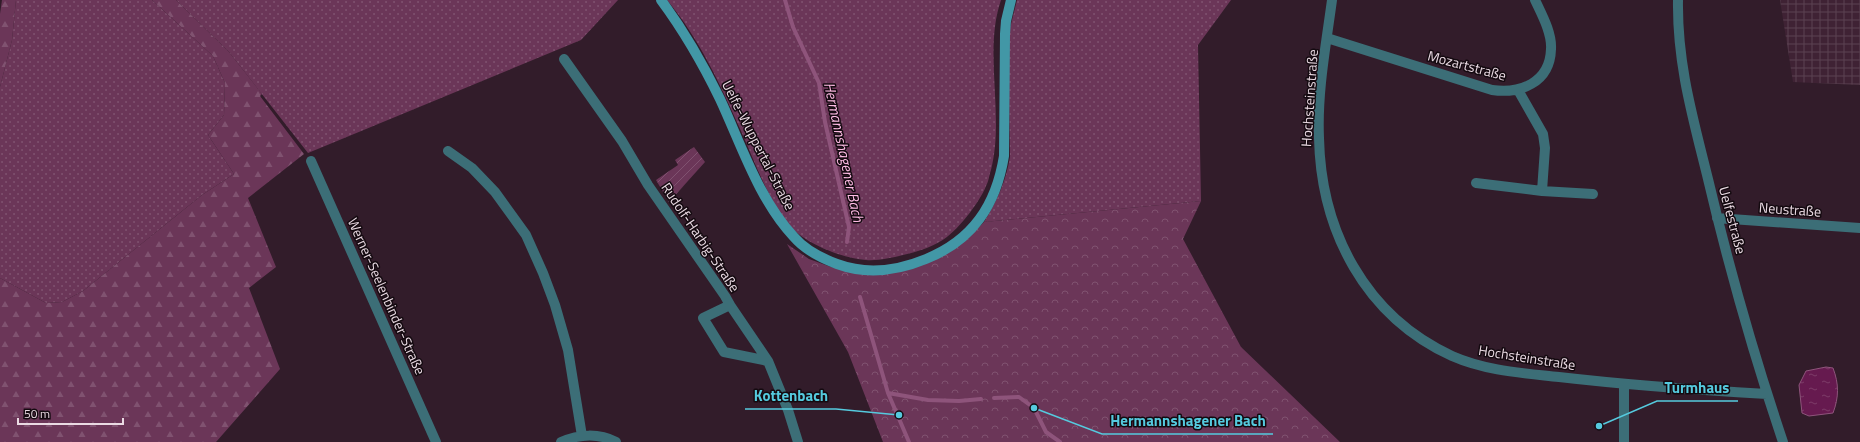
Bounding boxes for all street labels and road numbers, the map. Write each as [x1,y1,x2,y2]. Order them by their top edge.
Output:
street label: Mozartstraße [1425,44,1509,86]
street label: Hochsteinstraße [1295,48,1323,148]
street label: Uelfe-Wuppertal-Straße [717,76,801,214]
street label: Rudolf-Harbig-Straße [656,178,746,296]
street label: Uelfestraße [1714,184,1752,256]
street label: Neustraße [1758,196,1822,222]
street label: Werner-Seelenbinder-Straße [343,214,431,378]
street label: Hochsteinstraße [1477,339,1577,375]

